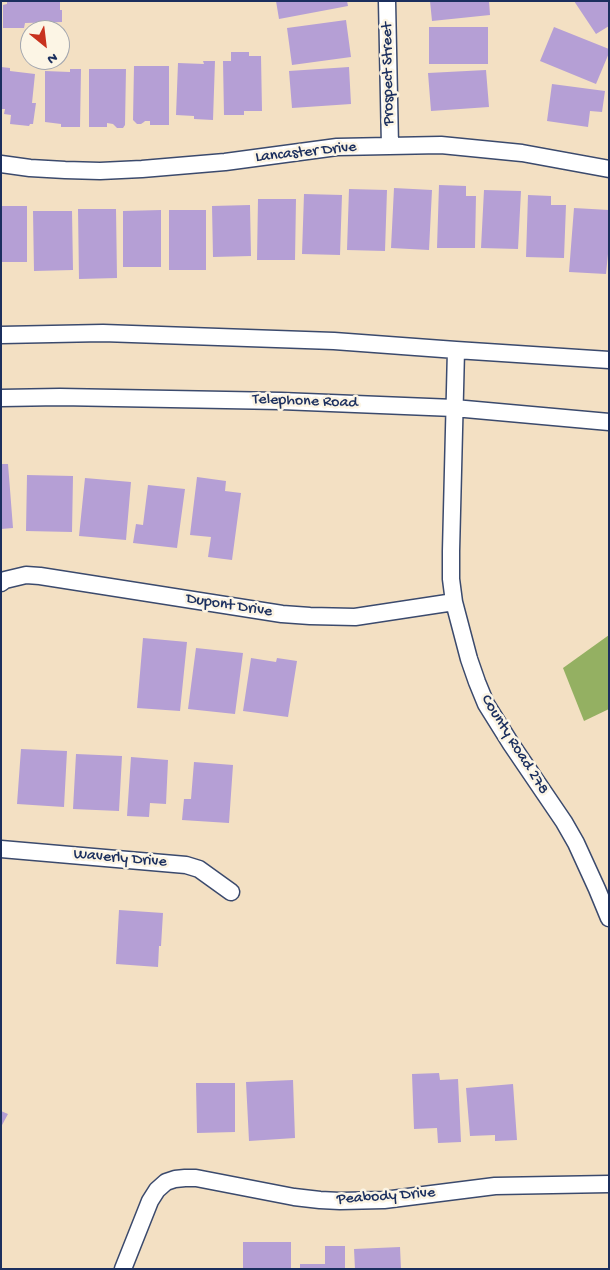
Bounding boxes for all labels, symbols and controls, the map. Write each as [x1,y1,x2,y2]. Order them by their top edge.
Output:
north arrow [20,20,70,70]
street label: Prospect Street [379,22,399,126]
text: N [44,48,60,67]
street label: Lancaster Drive [254,138,358,168]
street label: Telephone Road [252,391,358,413]
street label: Dupont Drive [185,590,273,622]
street label: County Road 278 [476,692,552,798]
street label: Waverly Drive [73,845,167,873]
street label: Peabody Drive [336,1184,436,1210]

